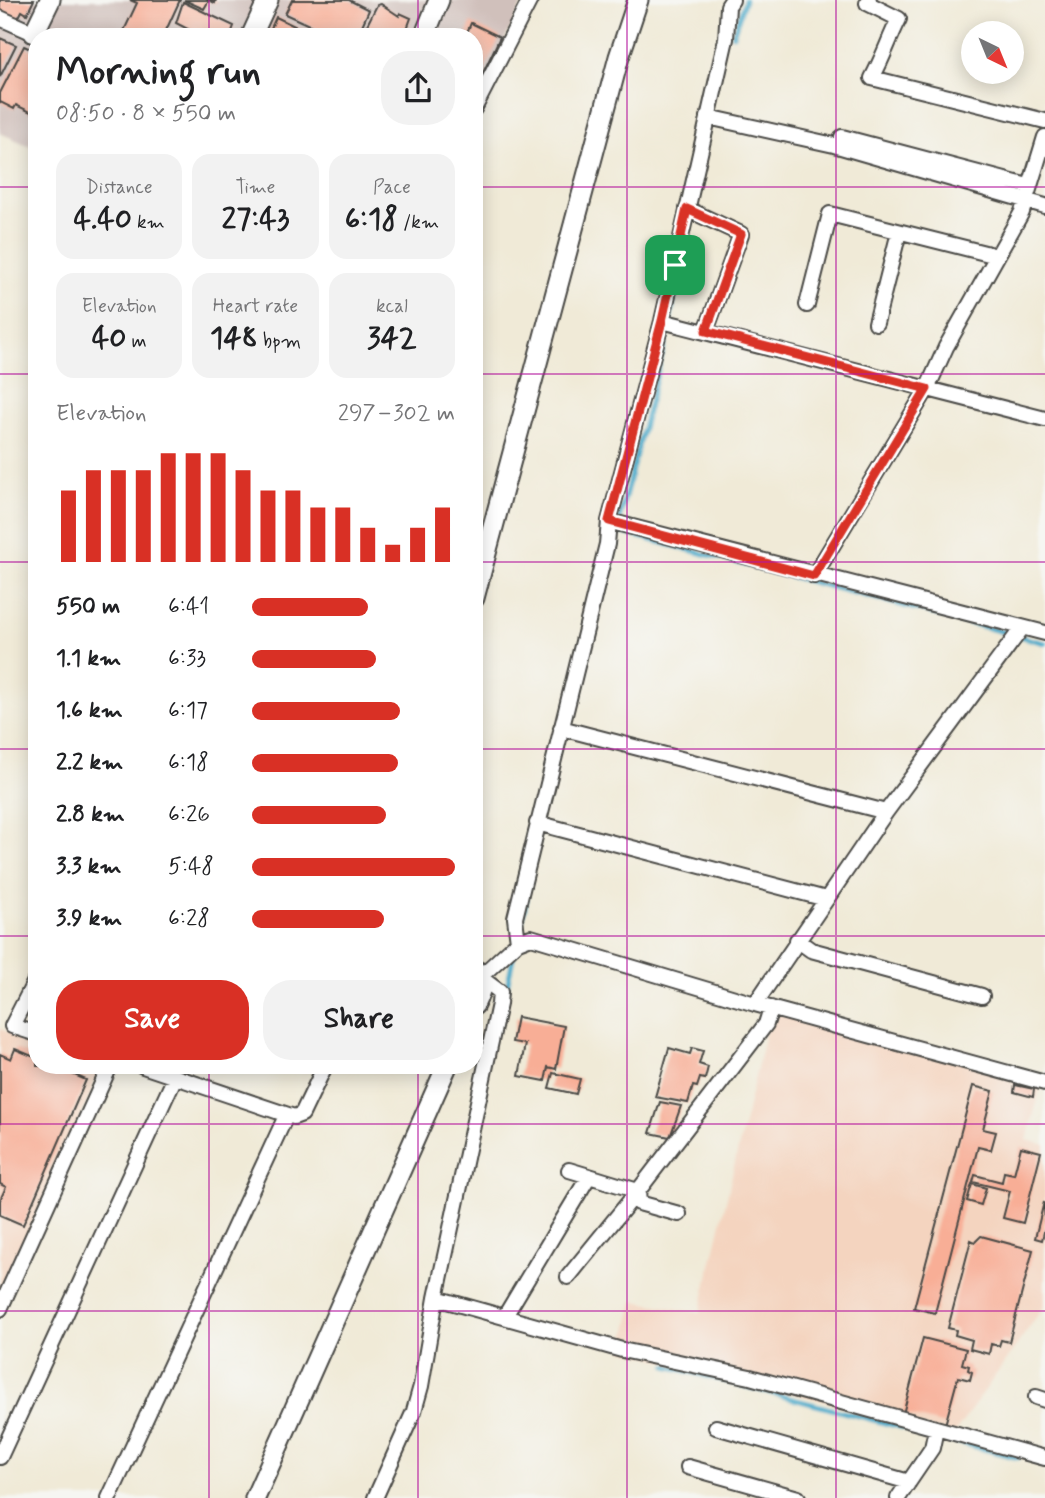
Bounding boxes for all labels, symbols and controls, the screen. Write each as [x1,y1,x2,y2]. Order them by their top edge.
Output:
north arrow [961,21,1024,84]
map controls [961,21,1024,84]
text: Morning run [56,48,261,97]
button: share [381,51,455,125]
text: 08:50 · 8 × 550 m [56,99,236,129]
text: Distance [86,175,153,200]
text: Time [236,175,275,200]
text: Pace [373,175,411,200]
text: 4.40 [74,200,132,239]
text: 27:43 [222,200,289,239]
text: 6:18 [345,200,398,239]
text: km [132,210,165,235]
text: /km [398,210,439,235]
pin [645,235,705,295]
icon: arrive [656,246,694,284]
text: Elevation [82,294,157,319]
text: Heart rate [213,294,298,319]
text: kcal [376,294,408,319]
text: 40 [92,319,126,358]
text: 148 [210,319,258,358]
text: 342 [367,319,417,358]
text: m [126,329,147,354]
text: bpm [258,329,301,354]
text: Elevation [56,399,147,429]
text: 297–302 m [338,399,455,429]
text: 550 m [56,592,120,622]
text: 6:41 [168,592,209,622]
text: 1.1 km [56,644,121,674]
text: 6:33 [168,644,206,674]
text: 1.6 km [56,696,123,726]
text: 6:17 [168,696,208,726]
text: 2.2 km [56,748,123,778]
text: 6:18 [168,748,209,778]
text: 2.8 km [56,800,125,830]
text: 6:26 [168,800,210,830]
text: 3.3 km [56,852,121,882]
text: 5:48 [168,852,214,882]
text: 3.9 km [56,904,122,934]
text: 6:28 [168,904,210,934]
button: Save [56,980,249,1060]
button: Share [263,980,455,1060]

